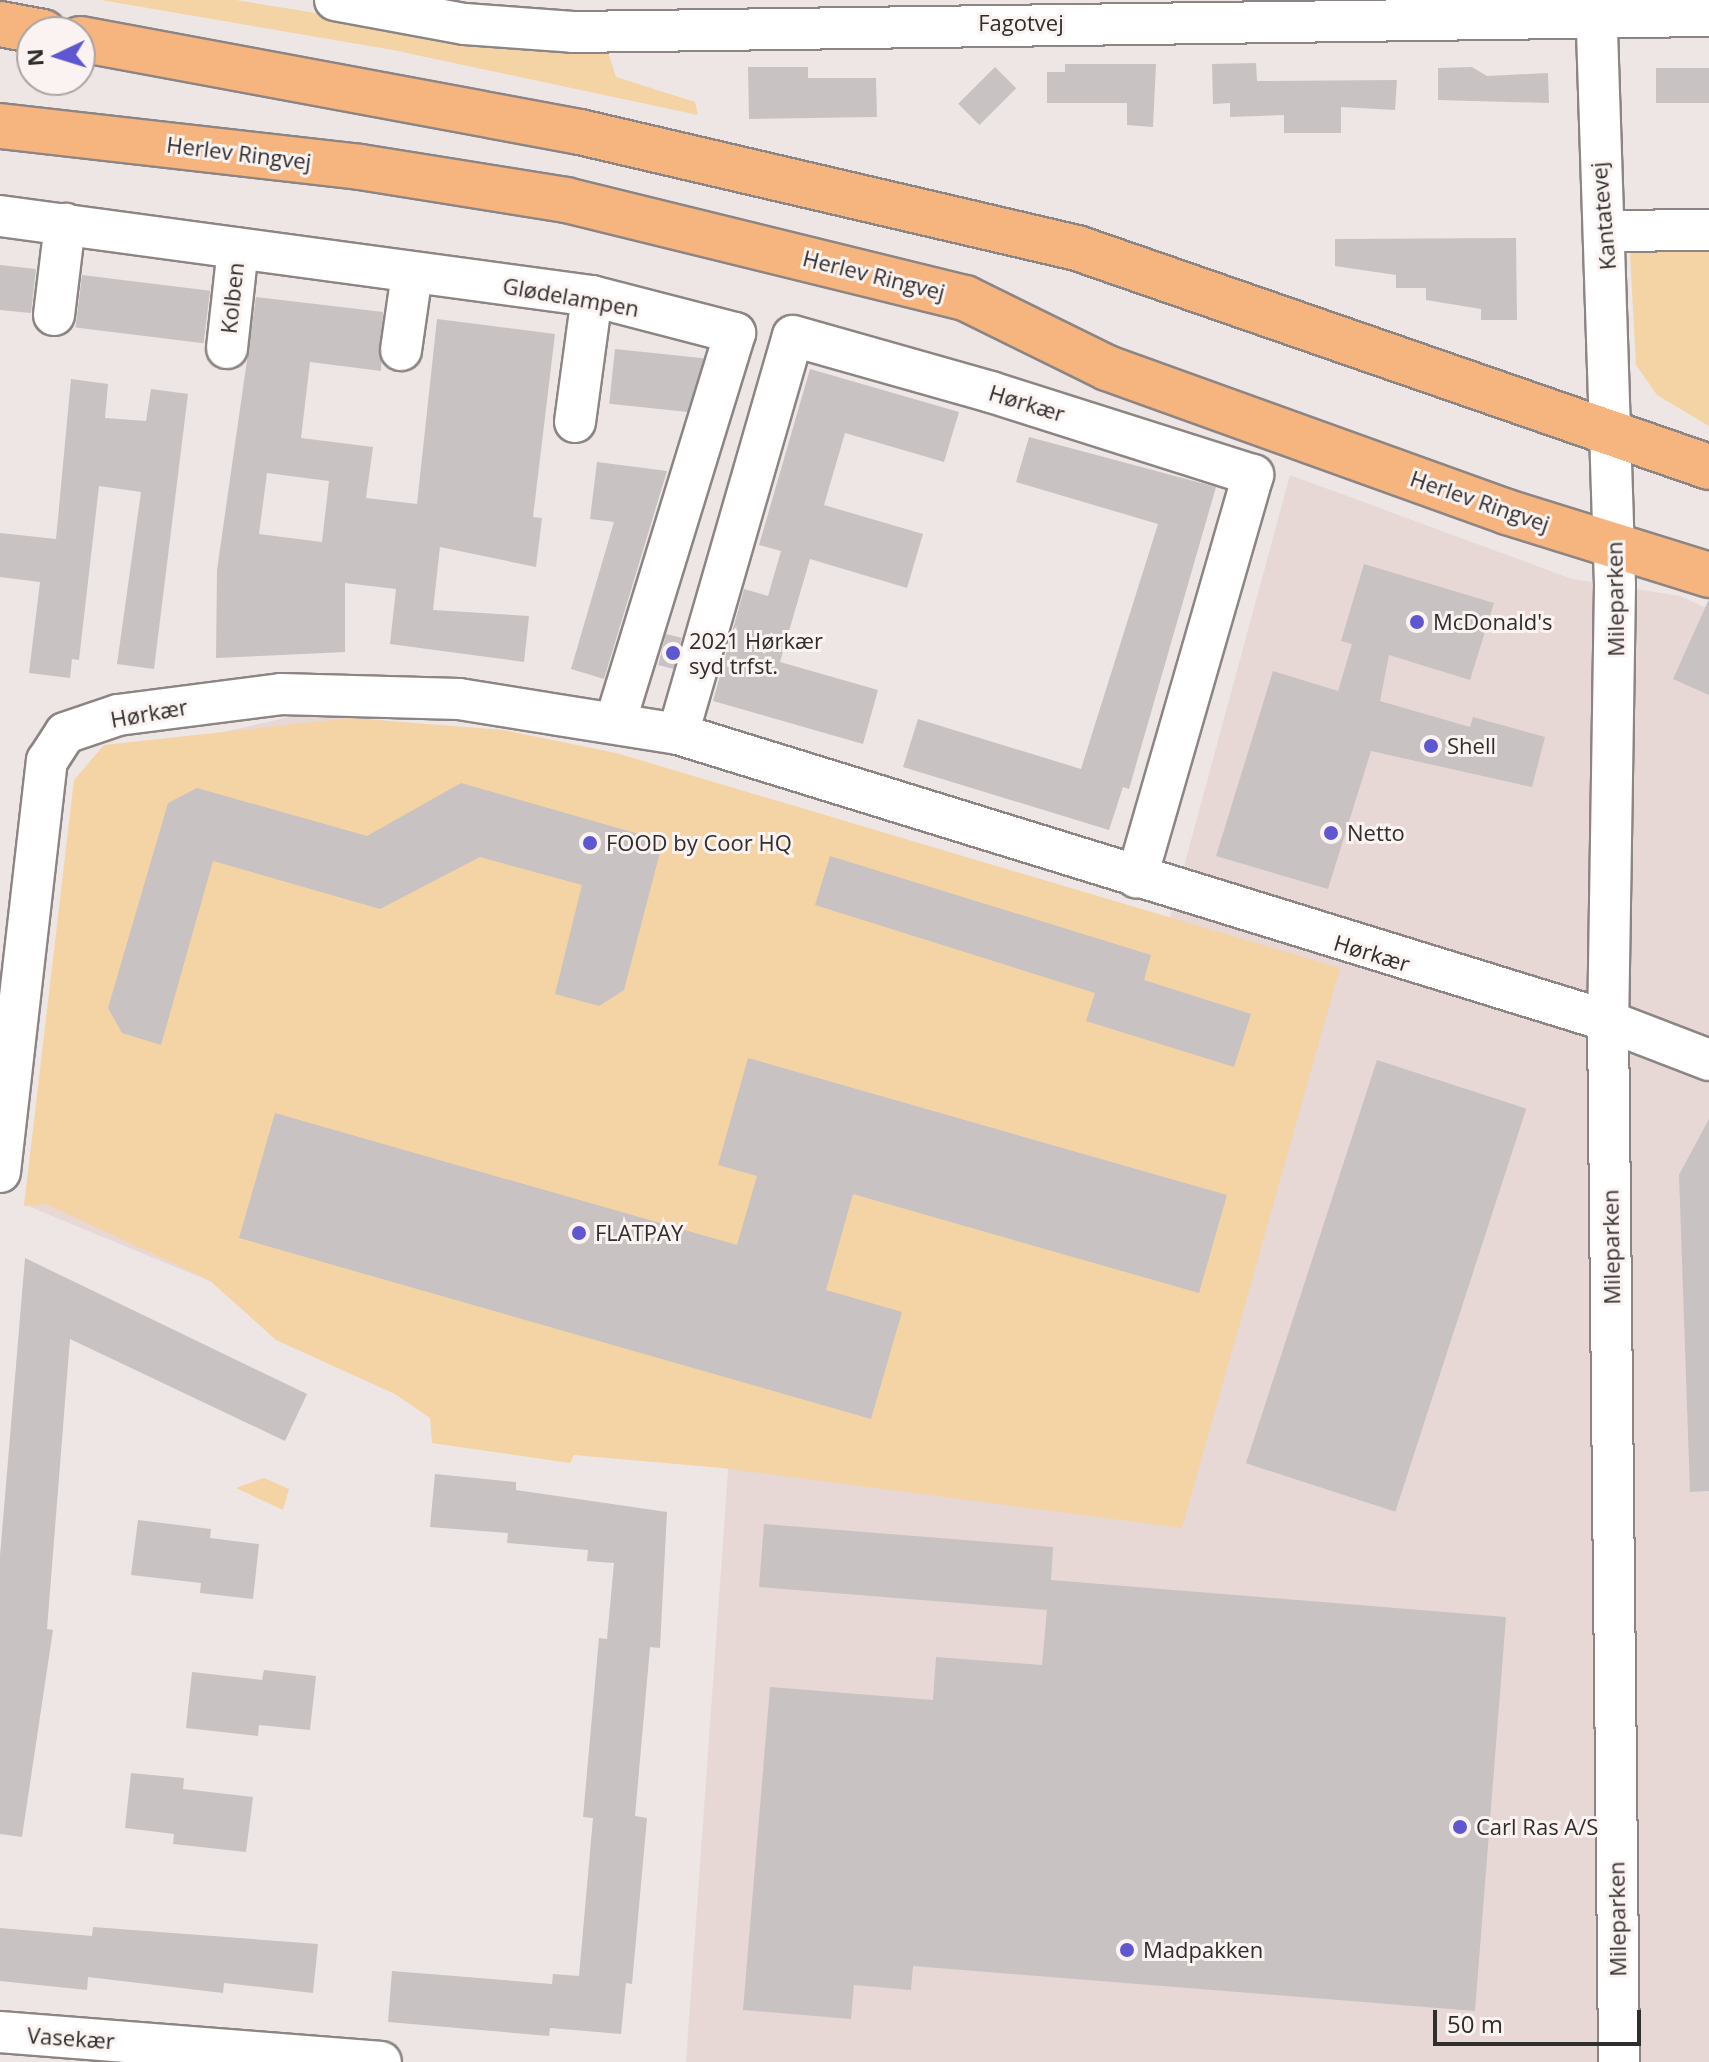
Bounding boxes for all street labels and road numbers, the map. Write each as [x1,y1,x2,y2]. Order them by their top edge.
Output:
street label: Fagotvej [978,10,1064,36]
street label: Herlev Ringvej [165,131,313,175]
street label: Kantatevej [1585,161,1621,271]
street label: Herlev Ringvej [800,245,948,305]
street label: Kolben [215,261,249,335]
street label: Glødelampen [501,272,641,322]
street label: Hørkær [986,379,1068,427]
street label: Herlev Ringvej [1407,465,1553,537]
street label: Mileparken [1601,541,1629,657]
street label: Hørkær [108,693,190,733]
street label: Hørkær [1331,929,1413,977]
street label: Mileparken [1597,1189,1625,1305]
street label: Mileparken [1603,1861,1631,1977]
street label: Vasekær [26,2022,116,2054]

